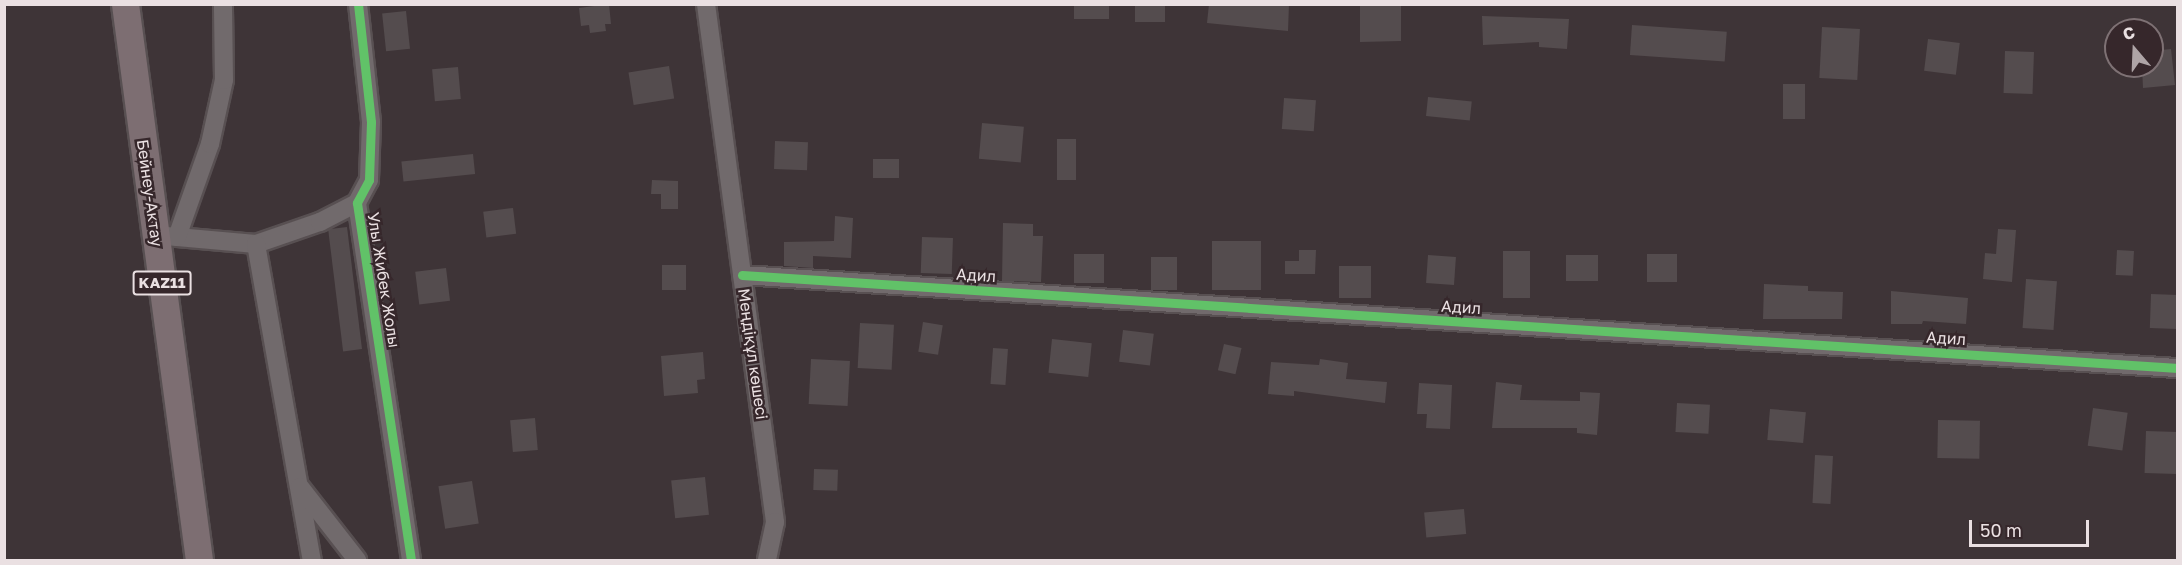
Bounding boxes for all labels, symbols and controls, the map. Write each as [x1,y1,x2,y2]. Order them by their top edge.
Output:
north arrow [2104,18,2164,78]
text: С [2120,22,2137,44]
street label: Бейнеу-Актау [133,138,167,248]
street label: Улы Жибек Жолы [364,211,404,349]
street label: Адил [955,264,997,286]
road number: KAZ11 [132,271,192,295]
street label: Меңдіқұл көшесі [734,287,772,421]
street label: Адил [1440,296,1482,318]
street label: Адил [1925,327,1967,349]
scale bar [1972,508,2092,546]
text: 50 m [1980,519,2022,541]

